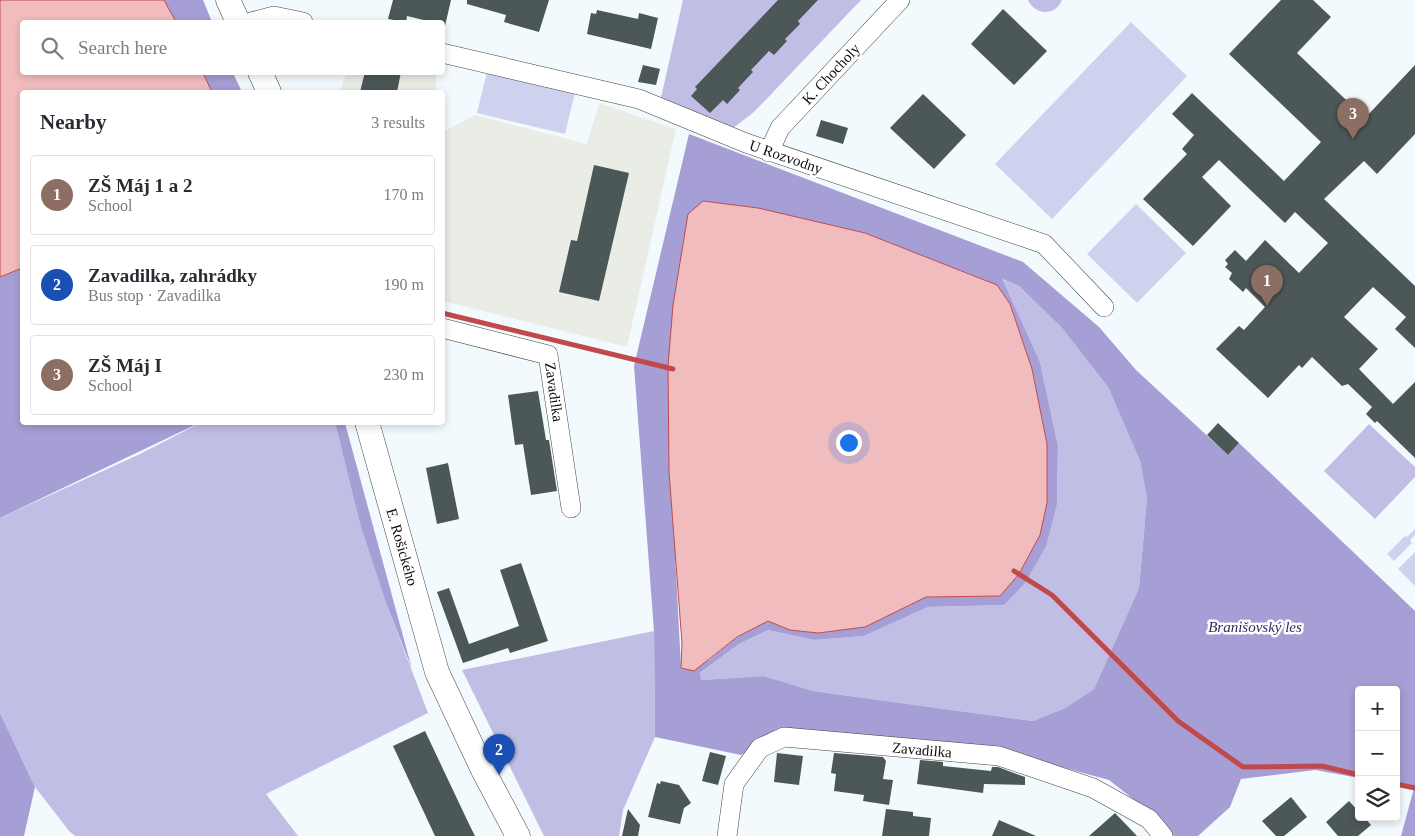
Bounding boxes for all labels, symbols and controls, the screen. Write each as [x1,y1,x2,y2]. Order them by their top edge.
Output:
search box [20,20,445,75]
icon: search [38,34,66,62]
text: Search here [78,37,167,58]
street label: K. Chocholy [799,40,863,107]
pin: 3 [1337,98,1369,139]
text: Nearby [40,110,107,134]
text: 3 results [371,114,425,131]
street label: U Rozvodny [747,137,825,177]
text: ZŠ Máj 1 a 2 [88,175,193,196]
text: 1 [53,186,61,203]
text: 170 m [384,186,424,203]
text: School [88,197,132,214]
text: Zavadilka, zahrádky [88,265,257,286]
pin: 1 [1251,265,1283,306]
text: 2 [53,276,61,293]
text: 190 m [384,276,424,293]
text: Bus stop · Zavadilka [88,287,221,304]
text: ZŠ Máj I [88,355,162,376]
street label: Zavadilka [542,361,566,423]
text: 3 [53,366,61,383]
text: 230 m [384,366,424,383]
text: School [88,377,132,394]
your location [836,430,862,456]
street label: E. Rošického [383,506,421,588]
park label: Branišovský les [1208,619,1302,635]
map controls [1355,686,1400,821]
button: + [1355,686,1400,731]
button: − [1355,731,1400,776]
pin: 2 [483,734,515,775]
street label: Zavadilka [891,739,953,761]
button: layers [1355,776,1400,821]

